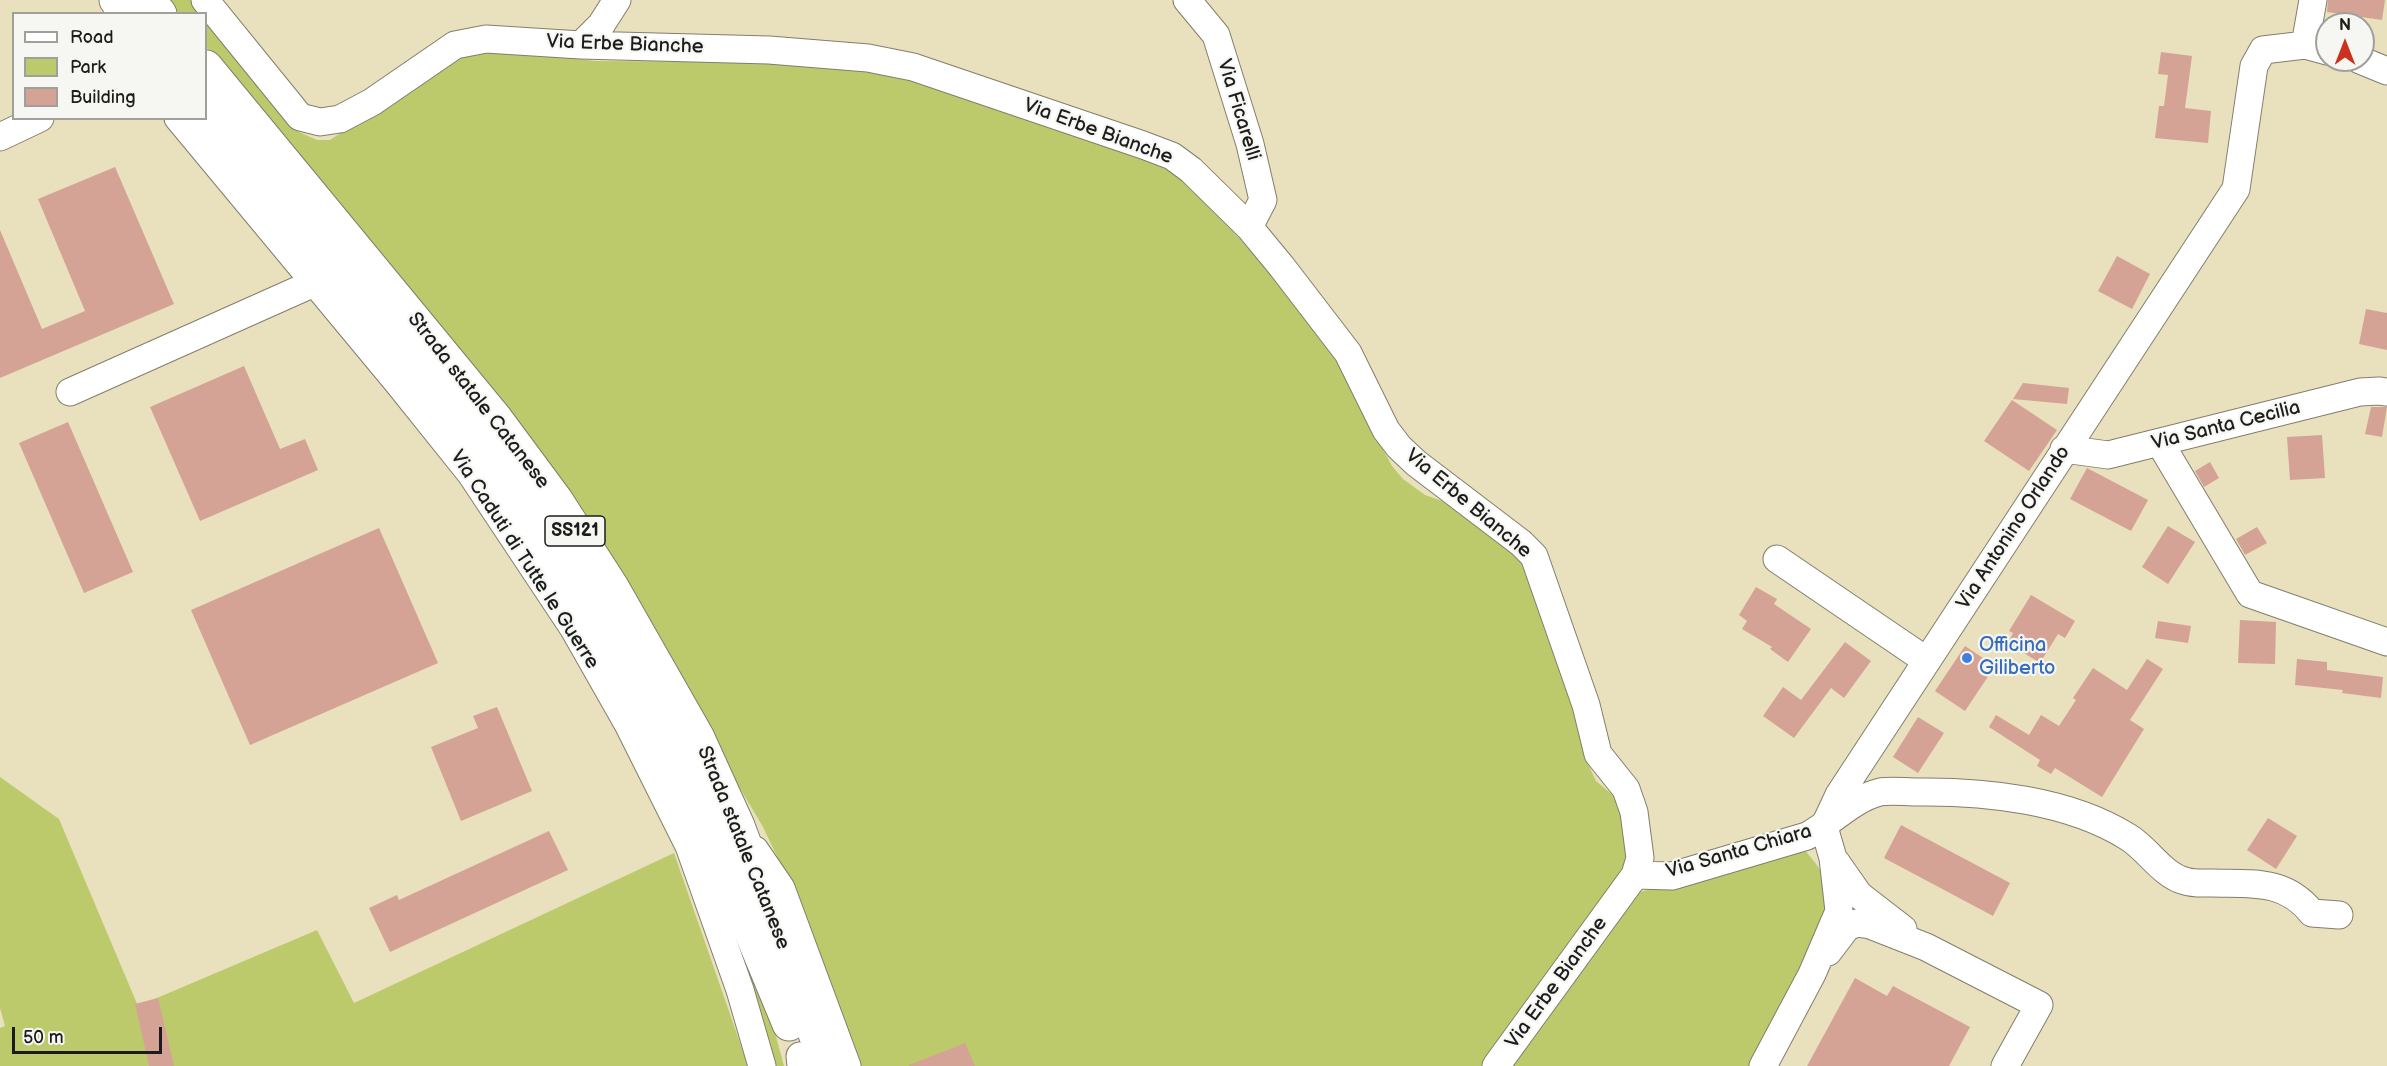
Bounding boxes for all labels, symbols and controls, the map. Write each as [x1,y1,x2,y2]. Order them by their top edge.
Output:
legend [12,12,207,120]
north arrow [2315,12,2375,72]
text: N [2339,16,2351,35]
text: Road [70,27,114,48]
street label: Via Erbe Bianche [546,30,704,60]
street label: Via Ficarelli [1211,56,1265,164]
text: Park [70,57,106,78]
text: Building [70,87,136,108]
street label: Via Erbe Bianche [1020,94,1176,170]
street label: Strada statale Catanese [402,308,554,494]
street label: Via Santa Cecilia [2149,396,2303,456]
street label: Via Antonino Orlando [1952,442,2076,614]
street label: Via Erbe Bianche [1400,444,1536,564]
street label: Via Caduti di Tutte le Guerre [444,446,604,674]
road number: SS121 [545,516,605,546]
place label: Officina Giliberto [1979,634,2055,681]
marker: Officina Giliberto [1960,651,1974,665]
street label: Strada statale Catanese [691,743,795,953]
street label: Via Santa Chiara [1664,820,1814,884]
street label: Via Erbe Bianche [1501,912,1613,1054]
scale bar [15,1015,165,1053]
text: 50 m [23,1027,64,1048]

